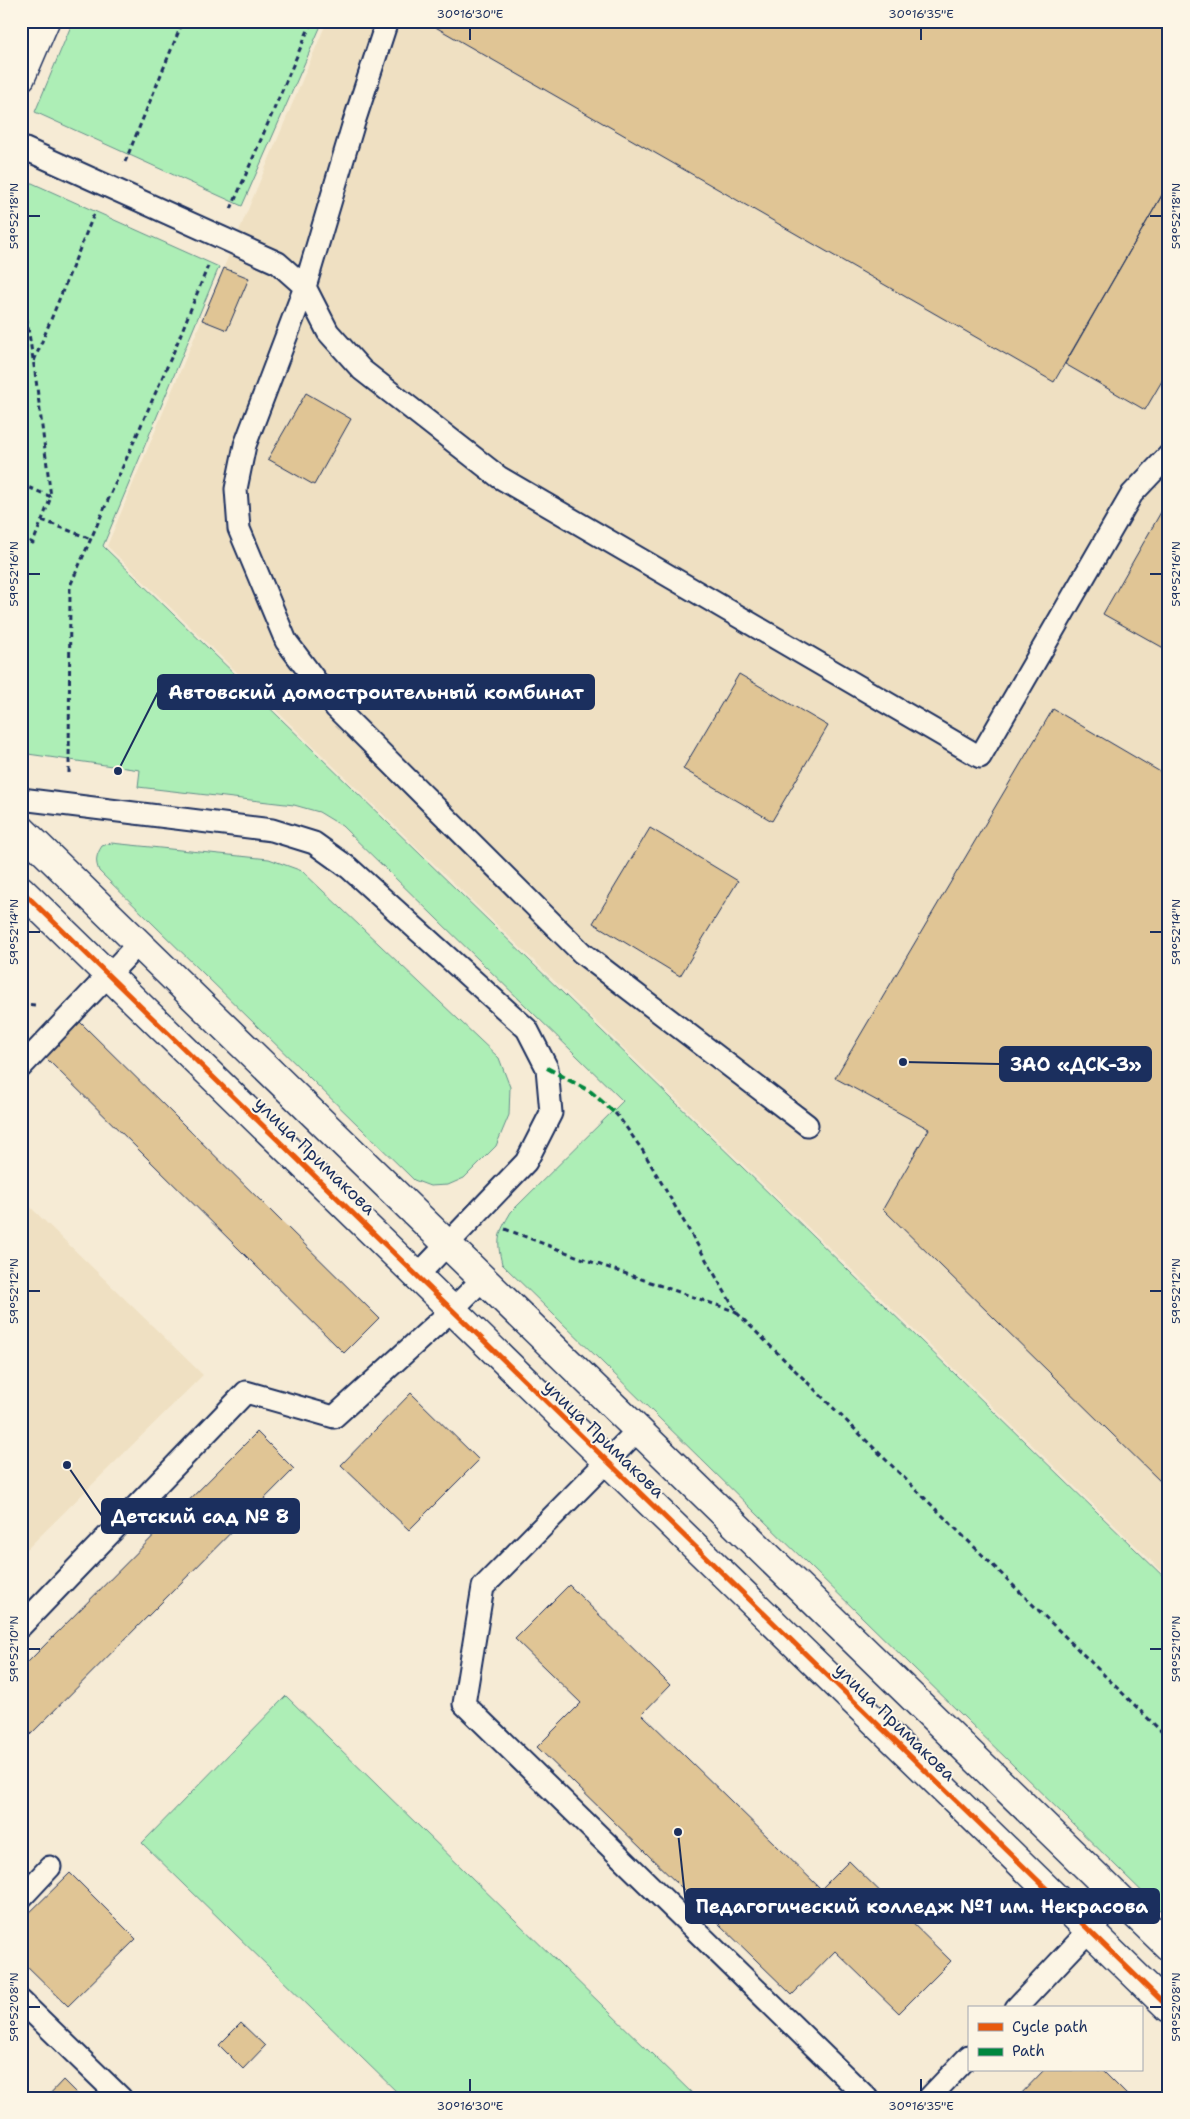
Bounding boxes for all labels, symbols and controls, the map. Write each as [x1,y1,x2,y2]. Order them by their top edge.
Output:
text: 30°16'30"E [437,6,503,22]
text: 30°16'35"E [888,6,954,22]
text: 59°52'18"N [6,183,22,249]
text: 59°52'18"N [1168,183,1184,249]
text: 59°52'16"N [6,541,22,607]
text: 59°52'16"N [1168,541,1184,607]
callout: Автовский домостроительный комбинат [158,675,594,709]
text: Автовский домостроительный комбинат [168,680,584,705]
text: 59°52'14"N [6,899,22,965]
text: 59°52'14"N [1168,899,1184,965]
callout: ЗАО «ДСК-3» [1000,1047,1151,1081]
text: ЗАО «ДСК-3» [1010,1052,1142,1077]
street label: улица Примакова [249,1092,381,1220]
text: 59°52'12"N [6,1258,22,1324]
text: 59°52'12"N [1168,1258,1184,1324]
street label: улица Примакова [538,1375,670,1503]
callout: Детский сад № 8 [102,1499,299,1533]
text: Детский сад № 8 [111,1504,289,1529]
text: 59°52'10"N [6,1616,22,1682]
text: 59°52'10"N [1168,1616,1184,1682]
street label: улица Примакова [829,1658,961,1786]
callout: Педагогический колледж №1 им. Некрасова [686,1889,1159,1923]
text: Педагогический колледж №1 им. Некрасова [696,1894,1148,1919]
text: 59°52'08"N [6,1972,22,2042]
text: 59°52'08"N [1168,1972,1184,2042]
legend [968,2006,1142,2072]
text: Cycle path [1012,2017,1088,2037]
text: Path [1012,2041,1045,2061]
text: 30°16'30"E [437,2098,503,2114]
text: 30°16'35"E [888,2098,954,2114]

